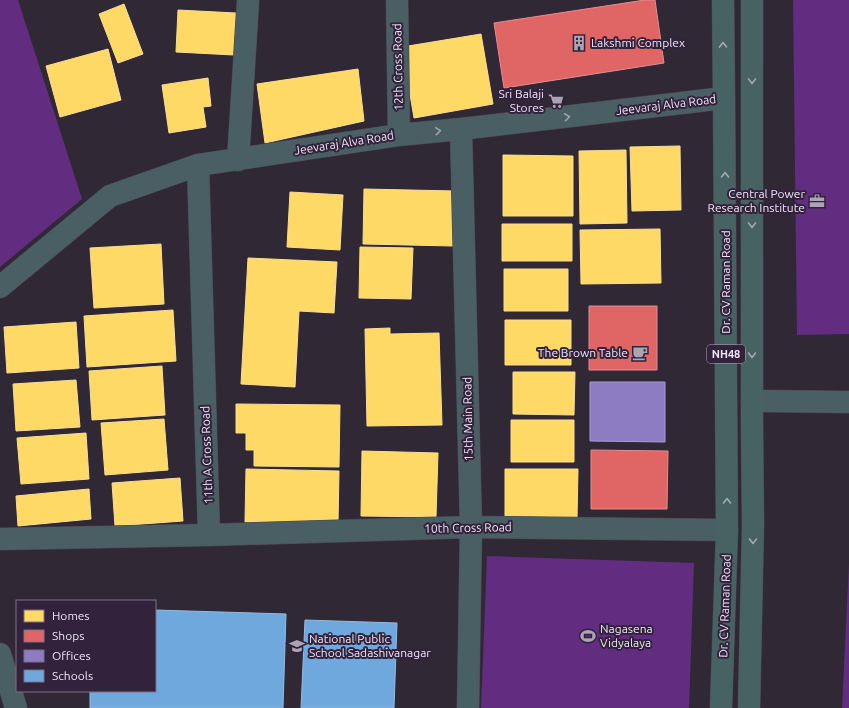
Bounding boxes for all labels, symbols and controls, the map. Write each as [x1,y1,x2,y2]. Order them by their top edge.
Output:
street label: 12th Cross Road [390,23,405,111]
building icon: Lakshmi Complex [570,34,588,52]
place label: Lakshmi Complex [591,36,685,49]
one-way arrow [719,42,728,48]
one-way arrow [748,78,756,84]
place label: Sri Balaji Stores [499,87,544,114]
supermarket icon: Sri Balaji Stores [547,92,565,110]
street label: Jeevaraj Alva Road [615,92,717,117]
one-way arrow [564,113,570,122]
one-way arrow [435,127,441,136]
street label: Jeevaraj Alva Road [293,128,395,157]
one-way arrow [721,172,729,178]
place label: Central Power Research Institute [708,187,805,214]
office icon: Central Power Research Institute [808,192,826,210]
one-way arrow [748,222,756,228]
street label: Dr. CV Raman Road [719,230,732,334]
cafe icon: The Brown Table [631,344,649,362]
road number: NH48 [707,345,745,363]
place label: The Brown Table [538,346,628,359]
one-way arrow [748,352,756,358]
street label: 15th Main Road [460,377,475,461]
street label: 11th A Cross Road [198,406,215,504]
one-way arrow [723,498,731,504]
street label: 10th Cross Road [424,520,512,535]
one-way arrow [749,538,757,544]
street label: Dr. CV Raman Road [716,554,733,658]
legend [16,600,156,692]
text: Homes [52,609,90,622]
place label: Nagasena Vidyalaya [600,622,653,649]
sports icon: Nagasena Vidyalaya [579,627,597,645]
text: Shops [52,629,84,642]
place label: National Public School Sadashivanagar [309,632,431,659]
school or university icon: National Public School Sadashivanagar [288,637,306,655]
text: Offices [52,649,91,662]
text: Schools [52,669,93,682]

